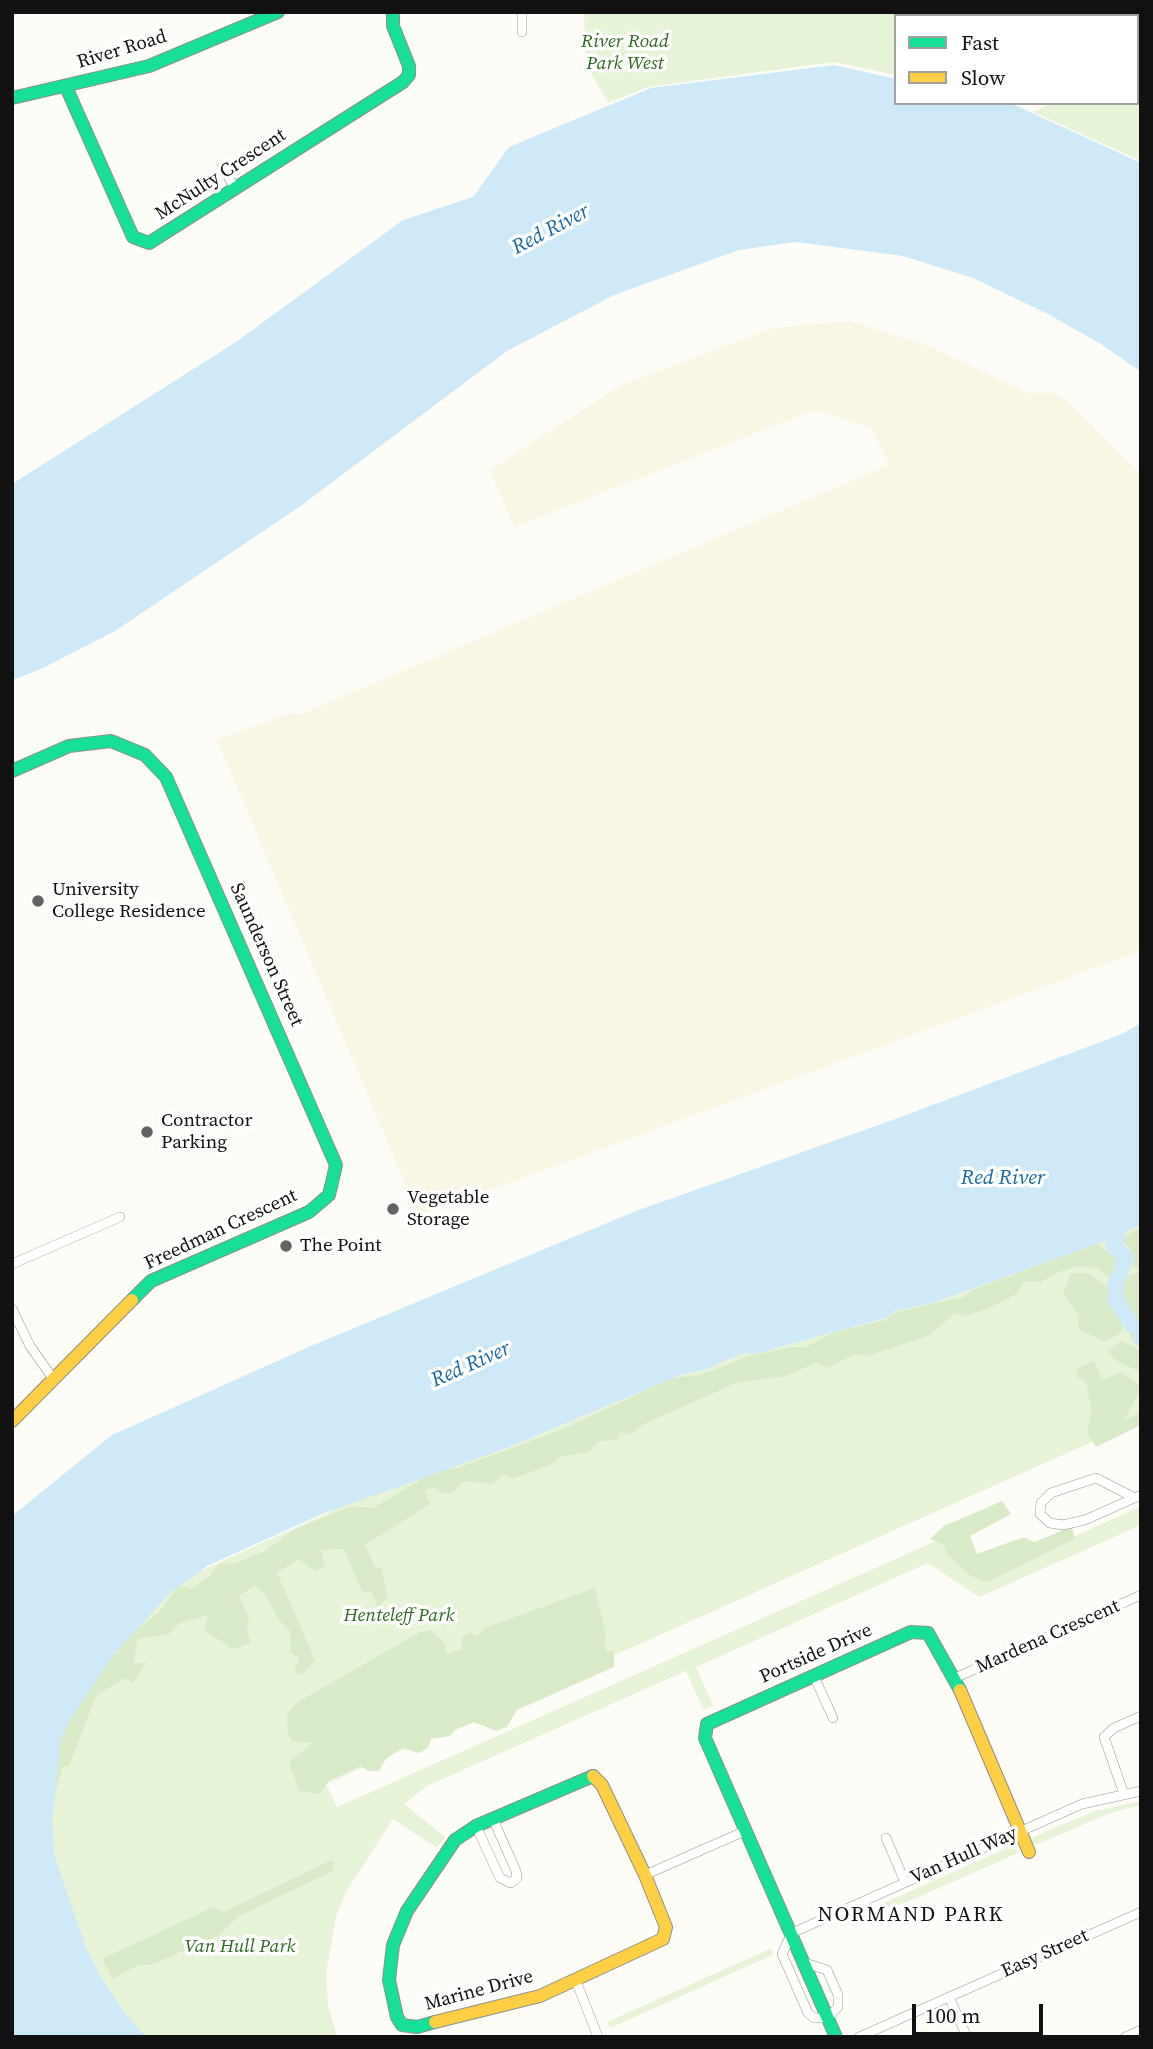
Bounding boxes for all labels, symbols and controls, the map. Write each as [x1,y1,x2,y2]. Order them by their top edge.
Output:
legend [894,14,1139,105]
street label: River Road [75,26,169,74]
text: Fast [961,28,999,57]
park label: River Road Park West [581,31,669,75]
text: Slow [961,63,1005,92]
street label: McNulty Crescent [151,124,291,226]
water label: Red River [508,199,594,261]
place label: University College Residence [52,879,206,923]
street label: Saunderson Street [224,880,308,1030]
marker: University College Residence [30,893,46,909]
place label: Contractor Parking [161,1110,252,1154]
marker: Contractor Parking [139,1124,155,1140]
water label: Red River [961,1166,1045,1192]
street label: Freedman Crescent [141,1185,301,1275]
place label: Vegetable Storage [407,1187,489,1231]
marker: Vegetable Storage [385,1201,401,1217]
place label: The Point [300,1235,382,1257]
marker: The Point [278,1238,294,1254]
water label: Red River [427,1336,515,1394]
street label: Mardena Crescent [973,1595,1123,1679]
park label: Henteleff Park [344,1605,454,1627]
street label: Portside Drive [756,1619,876,1689]
street label: Van Hull Way [907,1822,1021,1890]
district label: NORMAND PARK [819,1903,1003,1929]
street label: Easy Street [998,1925,1092,1983]
park label: Van Hull Park [184,1936,296,1958]
street label: Marine Drive [422,1966,536,2016]
scale bar [915,1990,1046,2034]
text: 100 m [925,2001,980,2030]

